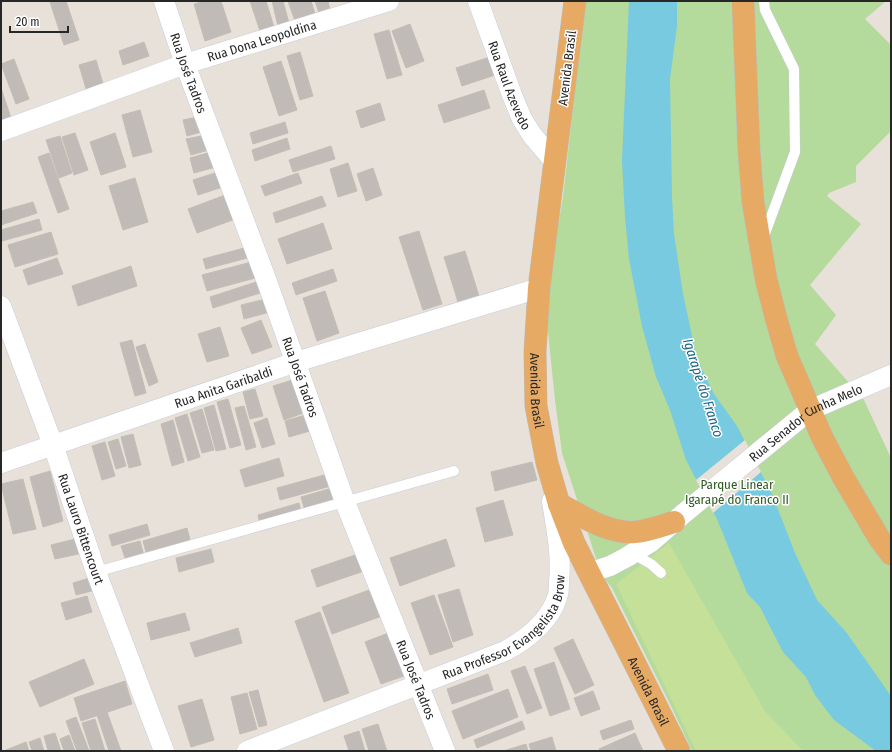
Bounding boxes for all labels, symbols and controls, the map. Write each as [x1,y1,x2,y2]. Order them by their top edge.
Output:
scale bar [10,8,68,34]
text: 20 m [16,15,40,29]
street label: Rua Dona Leopoldina [205,16,318,64]
street label: Avenida Brasil [555,29,579,106]
street label: Rua José Tadros [168,31,210,115]
street label: Rua Raul Azevedo [486,39,534,133]
street label: Rua José Tadros [280,335,322,419]
water label: Igarapé do Franco [679,336,727,440]
street label: Avenida Brasil [528,353,548,430]
street label: Rua Anita Garibaldi [173,363,274,411]
street label: Rua Senador Cunha Melo [746,381,865,465]
street label: Rua Lauro Bittencourt [56,472,108,587]
park label: Parque Linear Igarapé do Franco II [685,477,789,507]
street label: Rua Professor Evangelista Brow [440,574,567,682]
street label: Rua José Tadros [394,638,439,722]
street label: Avenida Brasil [625,654,673,729]

